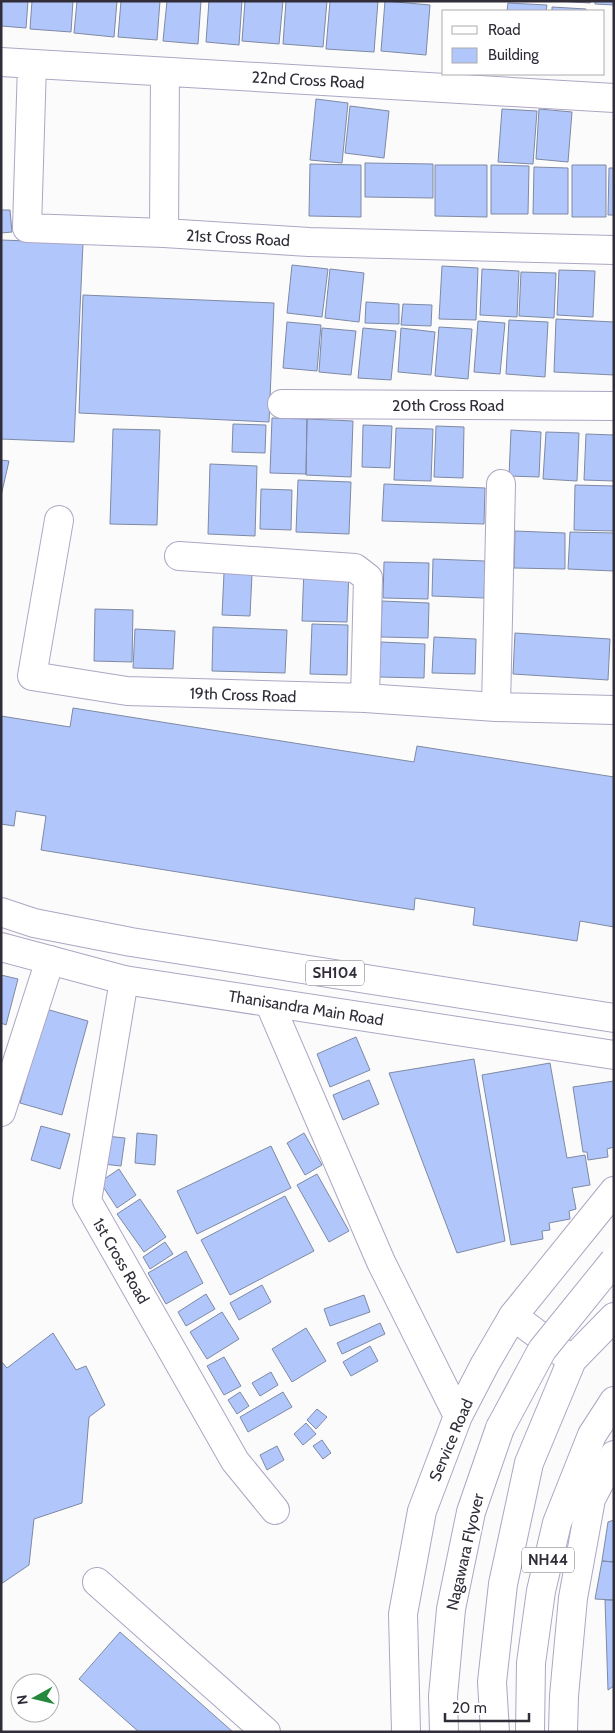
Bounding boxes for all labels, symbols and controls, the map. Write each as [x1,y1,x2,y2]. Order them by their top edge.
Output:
legend [442,10,605,75]
text: Road [488,21,521,39]
text: Building [488,46,539,64]
street label: 22nd Cross Road [251,68,365,92]
street label: 21st Cross Road [185,226,291,250]
street label: 20th Cross Road [392,396,504,415]
street label: 19th Cross Road [189,684,297,706]
road number: SH104 [306,960,364,986]
street label: Thanisandra Main Road [227,986,385,1030]
street label: 1st Cross Road [89,1215,153,1307]
street label: Service Road [425,1396,477,1484]
street label: Nagawara Flyover [442,1491,488,1612]
road number: NH44 [522,1548,574,1572]
north arrow [10,1673,60,1723]
scale bar [445,1690,529,1722]
text: N [13,1694,32,1706]
text: 20 m [452,1699,487,1717]

